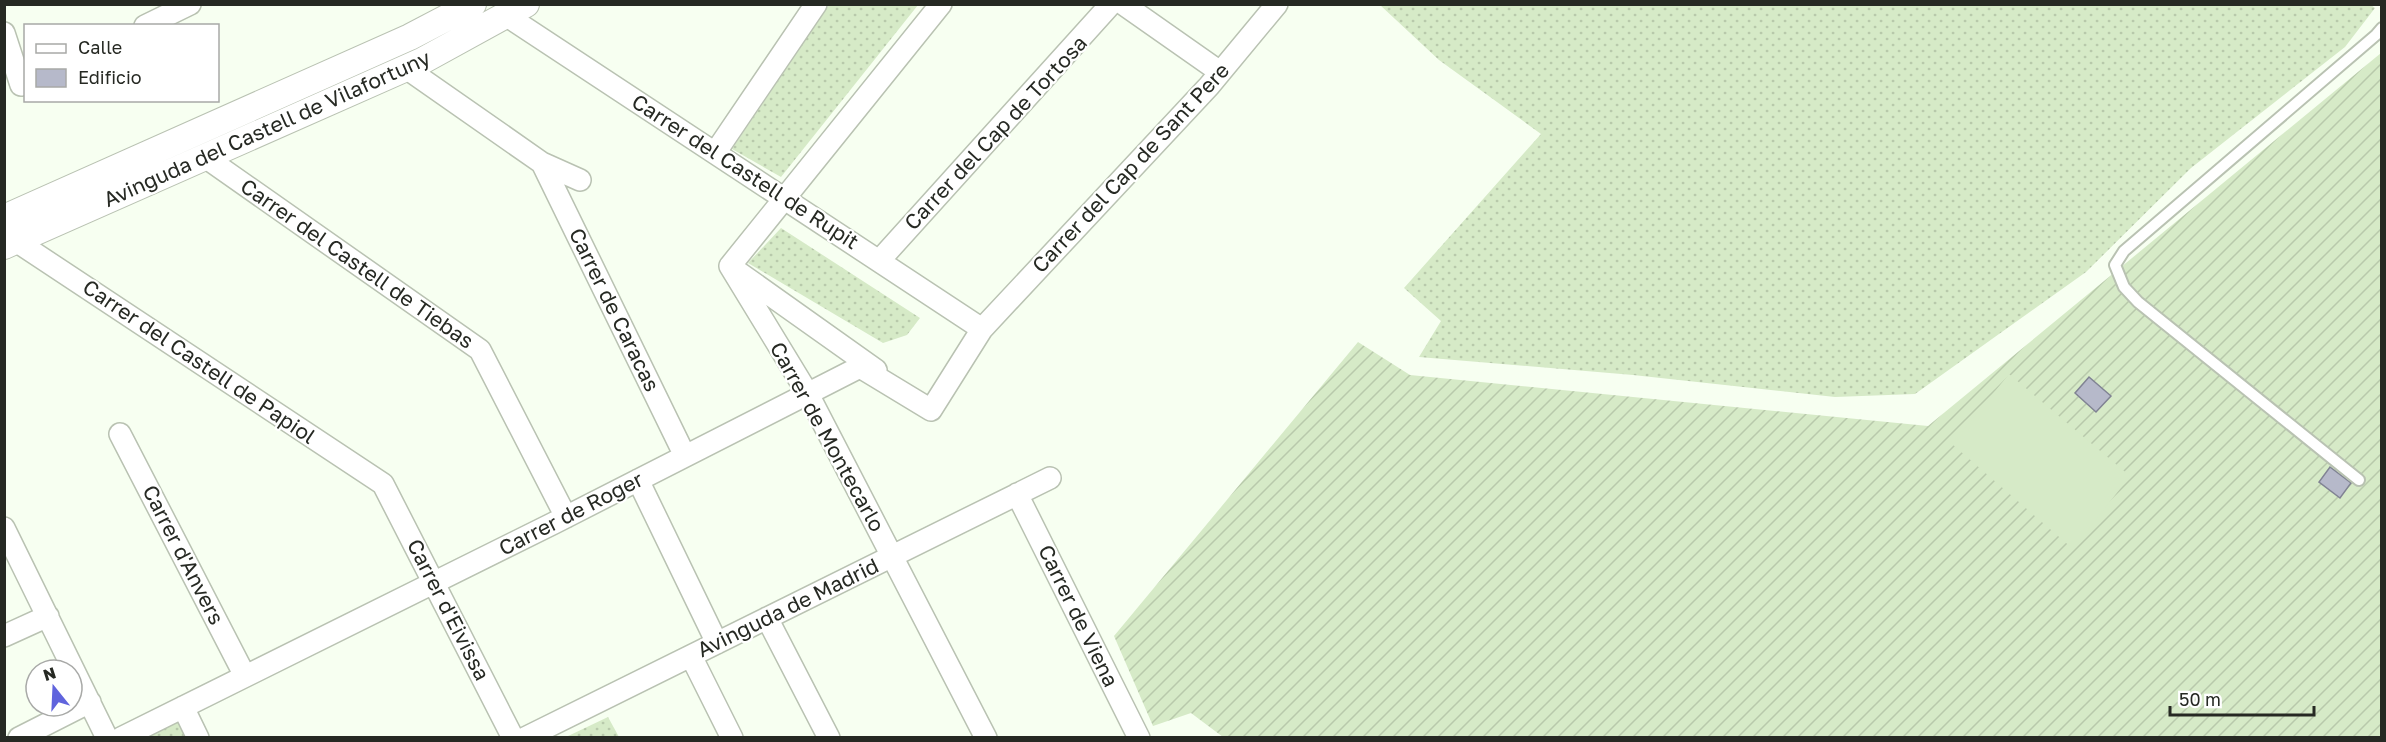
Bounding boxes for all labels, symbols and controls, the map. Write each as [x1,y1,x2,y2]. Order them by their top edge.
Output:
legend [24,24,219,102]
street label: Carrer del Cap de Tortosa [898,30,1092,235]
text: Calle [78,36,122,58]
street label: Avinguda del Castell de Vilafortuny [99,44,434,212]
street label: Carrer del Cap de Sant Pere [1026,57,1234,278]
text: Edificio [78,66,142,88]
street label: Carrer del Castell de Rupit [627,88,864,254]
street label: Carrer del Castell de Tiebas [236,173,479,354]
street label: Carrer de Caracas [564,224,666,396]
street label: Carrer del Castell de Papiol [78,273,321,449]
street label: Carrer de Montecarlo [765,337,891,536]
street label: Carrer de Roger [494,466,647,561]
street label: Carrer d'Anvers [138,480,230,629]
street label: Carrer d'Eivissa [402,534,496,685]
street label: Carrer de Viena [1033,540,1125,691]
street label: Avinguda de Madrid [693,552,883,662]
north arrow [24,658,84,718]
text: N [40,662,58,685]
scale bar [2170,679,2314,717]
text: 50 m [2179,688,2221,710]

